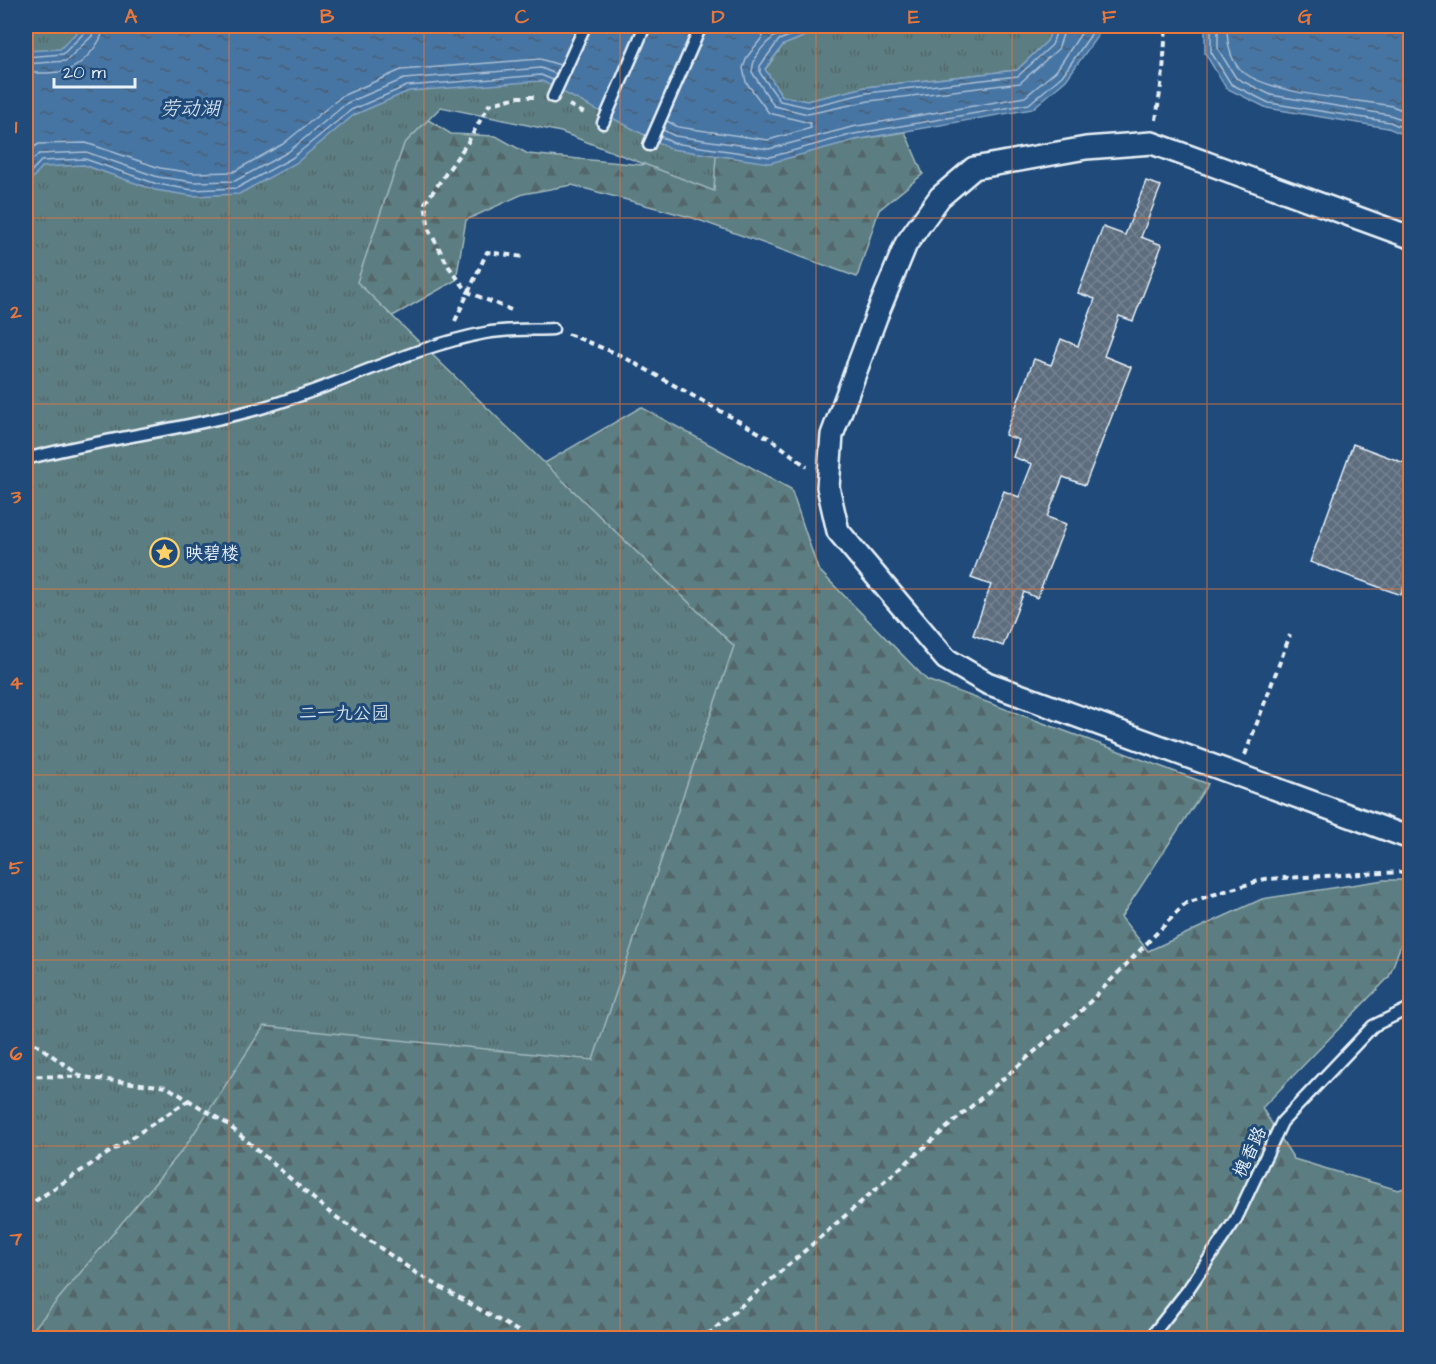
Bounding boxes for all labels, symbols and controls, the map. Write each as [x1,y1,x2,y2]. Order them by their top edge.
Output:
text: A [125,3,138,31]
text: B [320,3,335,31]
text: C [515,3,530,31]
text: D [712,3,725,31]
text: E [908,3,920,31]
text: F [1102,3,1117,31]
text: G [1298,3,1312,31]
scale bar [54,51,135,89]
text: 20 m [63,60,106,85]
water label: 劳动湖 [160,95,222,123]
text: 1 [15,113,18,141]
text: 2 [9,298,22,326]
text: 3 [10,483,22,511]
place icon: 映碧楼 [148,537,180,569]
place label: 映碧楼 [185,541,239,566]
text: 4 [9,669,23,697]
park label: 二一九公园 [299,701,389,726]
text: 5 [9,854,24,882]
text: 6 [10,1040,23,1068]
street label: 槐香路 [1227,1122,1273,1182]
text: 7 [9,1225,23,1253]

